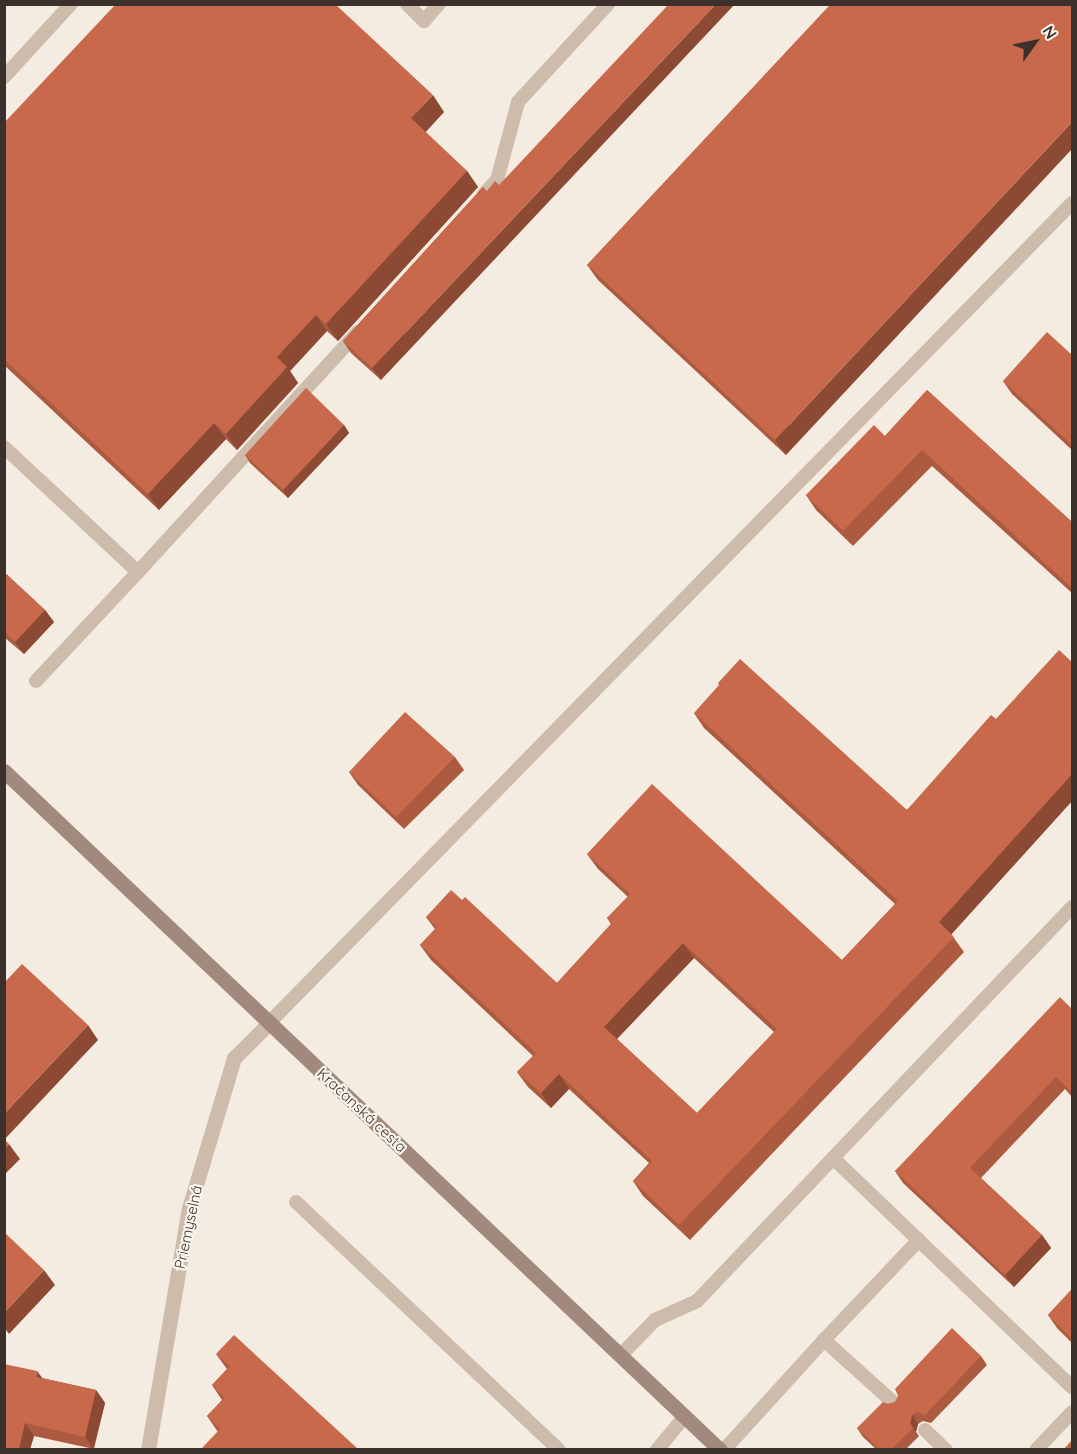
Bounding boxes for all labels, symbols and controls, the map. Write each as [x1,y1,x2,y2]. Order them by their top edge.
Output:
north arrow [1005,12,1065,72]
text: N [1039,22,1062,43]
street label: Kračanská cesta [313,1064,411,1156]
street label: Priemyselná [170,1184,206,1270]

